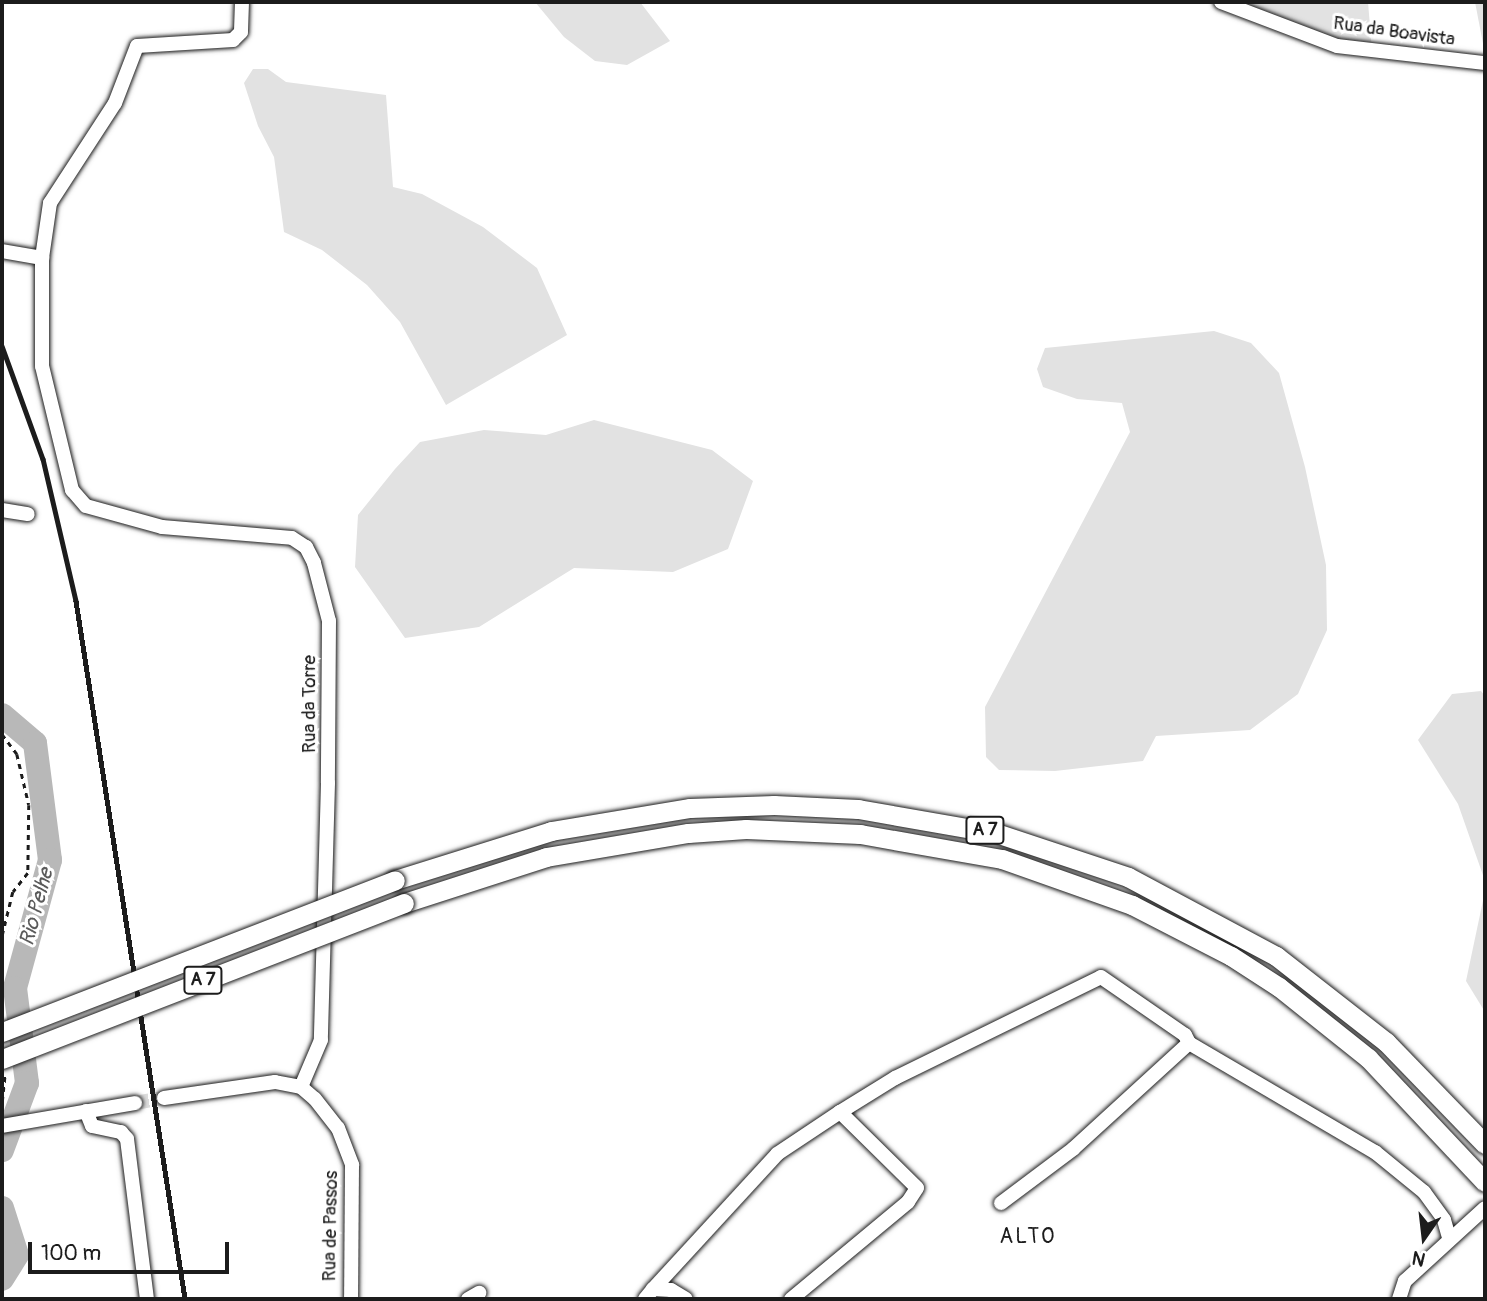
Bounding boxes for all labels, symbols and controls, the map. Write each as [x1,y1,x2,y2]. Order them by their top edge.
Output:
street label: Rua da Boavista [1332,12,1456,52]
street label: Rua da Torre [299,655,321,753]
road number: A 7 [964,816,1006,844]
water label: Rio Pelhe [15,866,59,948]
road number: A 7 [182,965,224,995]
street label: Rua de Passos [319,1170,343,1282]
north arrow [1389,1203,1459,1273]
district label: ALTO [1000,1224,1056,1250]
scale bar [32,1228,233,1272]
text: 100 m [41,1240,101,1267]
text: N [1410,1245,1428,1272]

